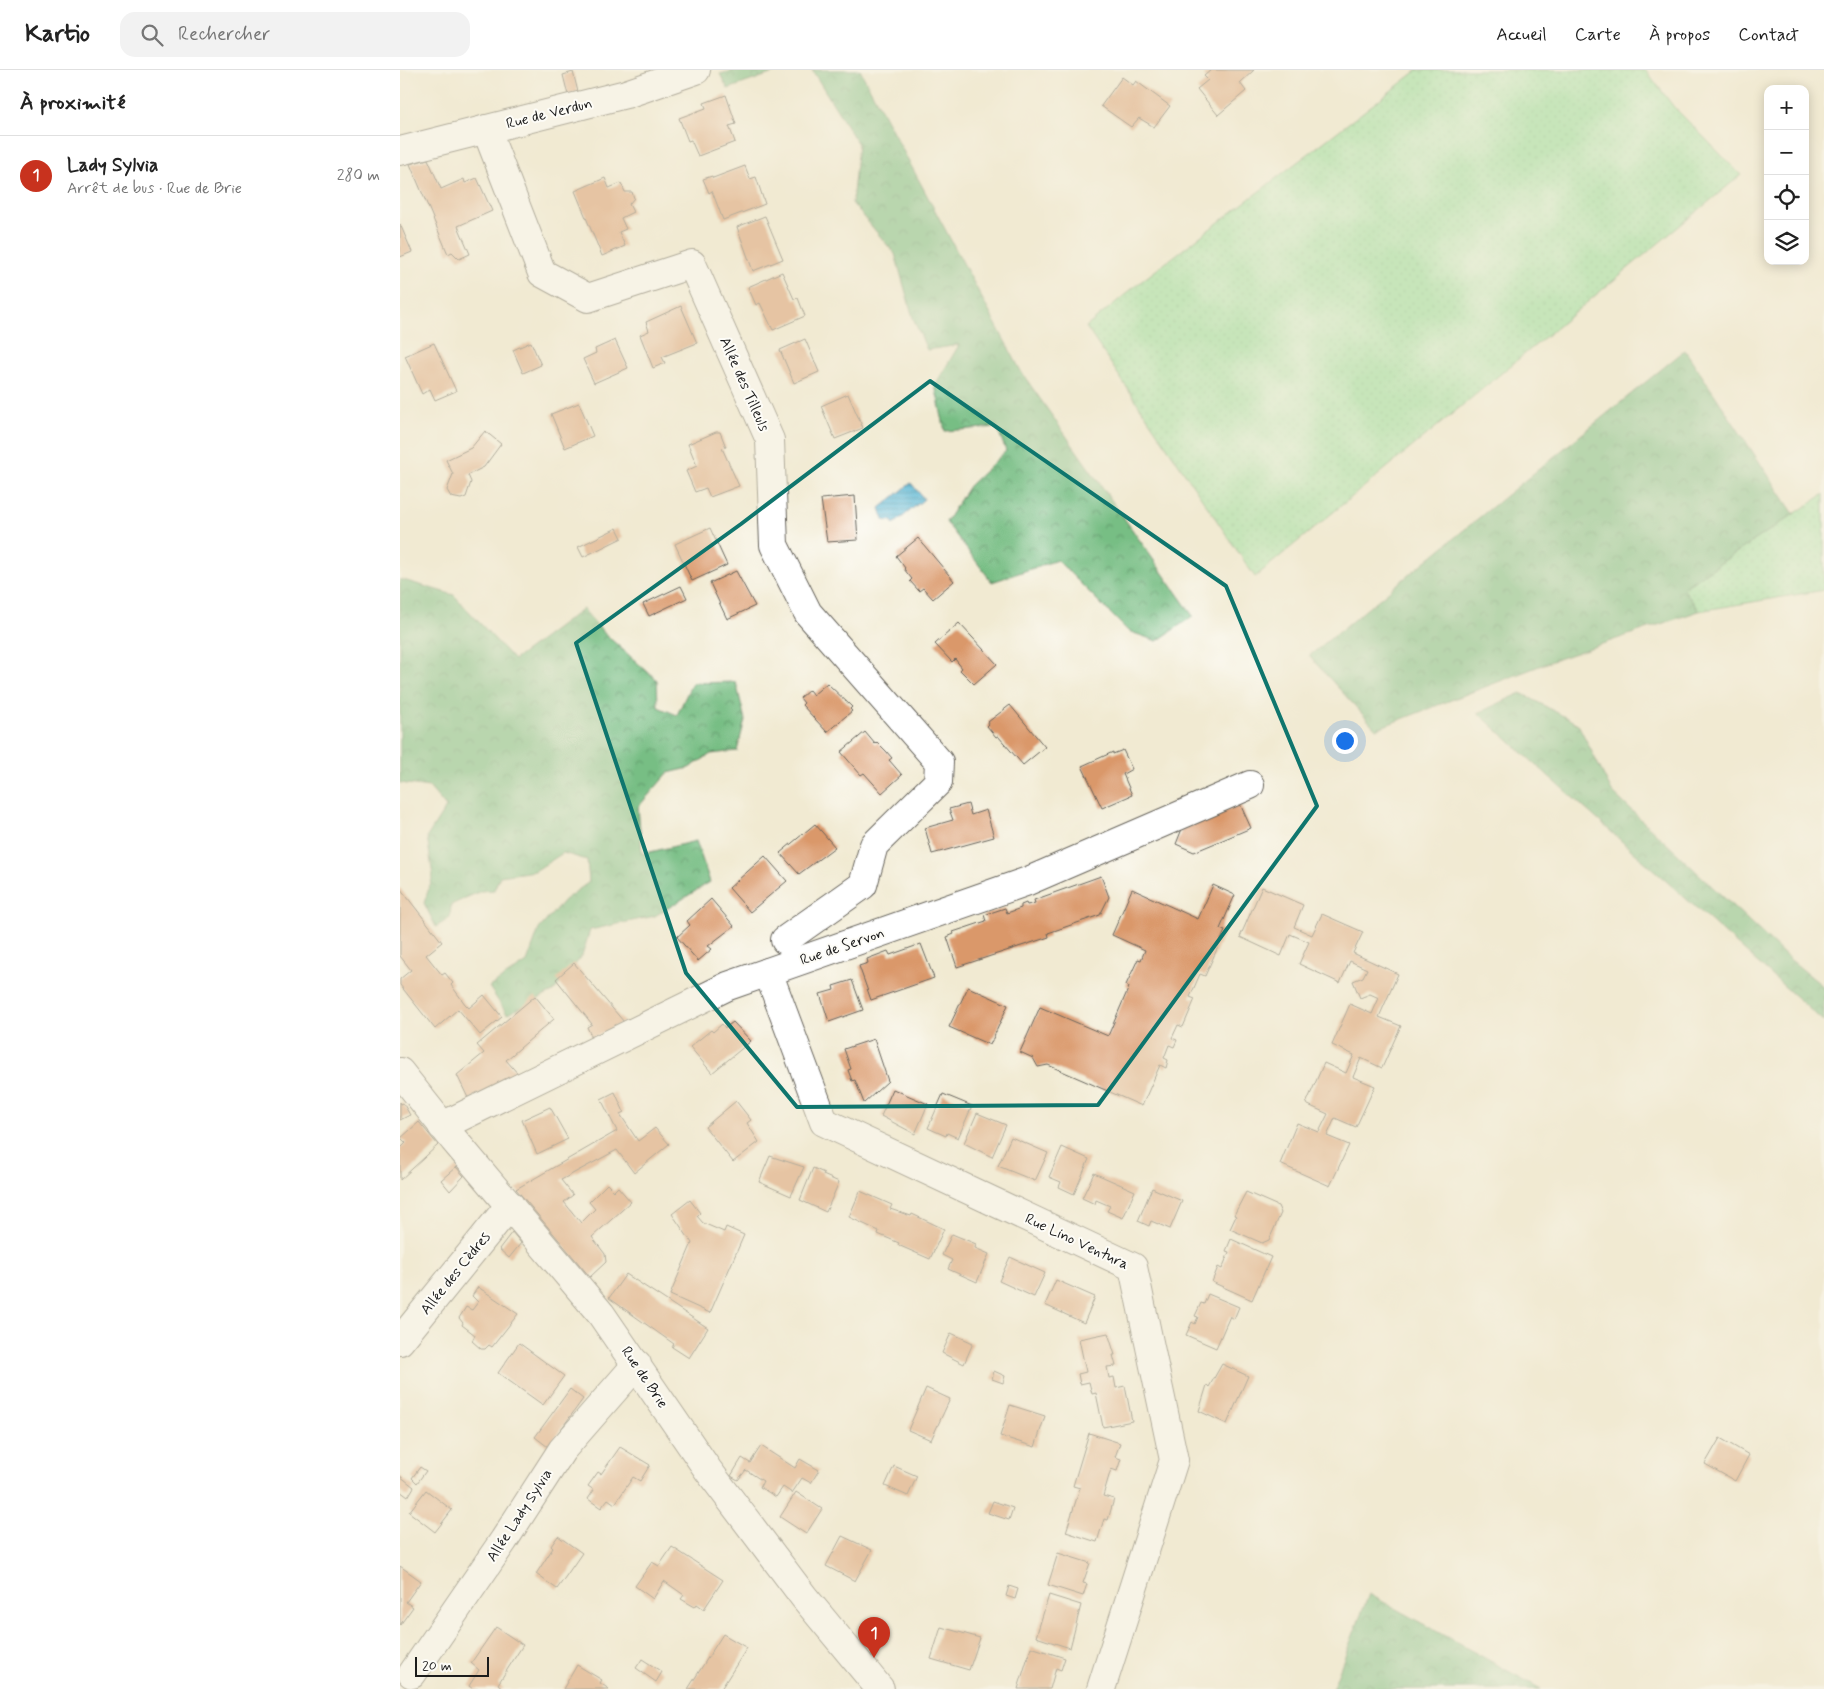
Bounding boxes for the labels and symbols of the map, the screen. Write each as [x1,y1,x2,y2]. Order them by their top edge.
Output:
street label: Rue de Verdun [504,94,594,134]
street label: Allée des Tilleuls [714,334,774,435]
your location [1332,728,1358,754]
street label: Rue de Servon [798,923,887,971]
street label: Rue Lino Ventura [1022,1209,1132,1275]
street label: Allée des Cèdres [416,1228,496,1319]
street label: Rue de Brie [616,1343,672,1413]
street label: Allée Lady Sylvia [482,1465,557,1566]
pin: 1 [858,1617,890,1658]
scale bar [415,1654,489,1677]

